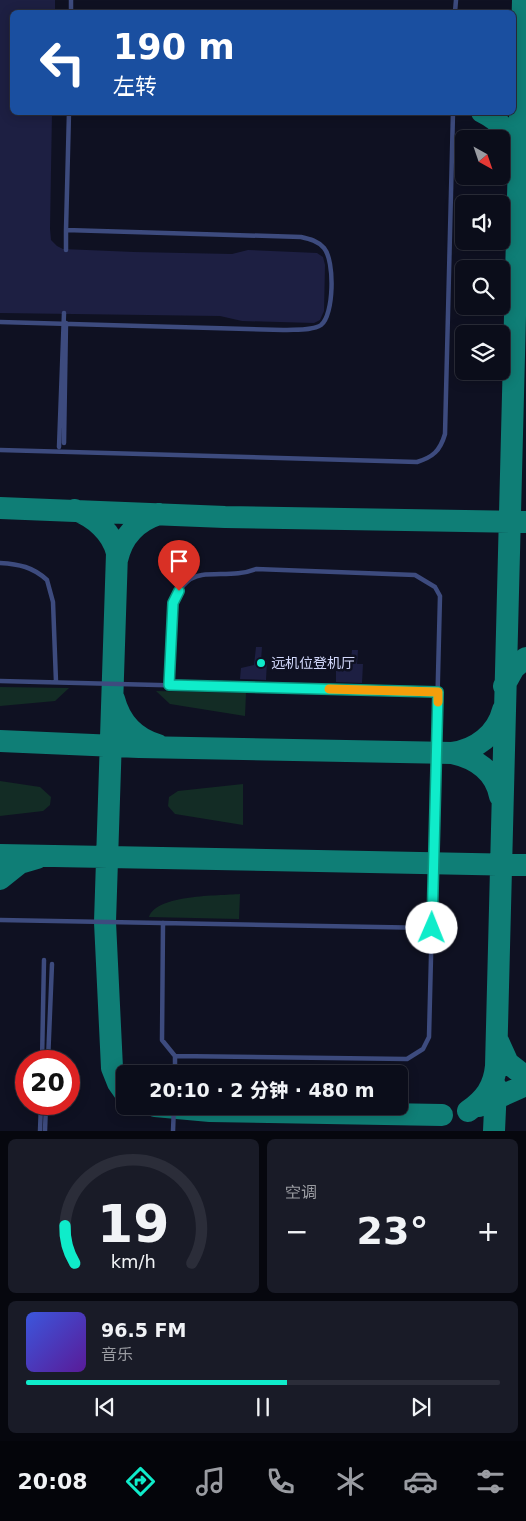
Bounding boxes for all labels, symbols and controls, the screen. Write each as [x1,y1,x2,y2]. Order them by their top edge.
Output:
text: 190 m [113,27,235,67]
icon: left [30,30,95,95]
text: 左转 [113,74,157,99]
north arrow [455,130,510,185]
map controls [455,130,510,380]
button: sound [455,195,510,250]
button: search [455,260,510,315]
button: layers [455,325,510,380]
pin [158,540,200,591]
icon: arrive [165,547,193,575]
place label: 远机位登机厅 [271,655,355,671]
marker: 远机位登机厅 [255,657,267,669]
position arrow [405,901,457,953]
speed limit sign: 20 [15,1050,80,1115]
text: 20:10 · 2 分钟 · 480 m [149,1079,375,1101]
text: 空调 [285,1183,317,1202]
text: 19 [97,1194,170,1254]
text: 23° [357,1209,428,1253]
text: − [285,1215,308,1248]
text: + [477,1215,500,1248]
text: km/h [111,1251,156,1272]
text: 96.5 FM [101,1319,186,1341]
text: 音乐 [101,1345,133,1364]
icon: previous [91,1393,119,1421]
icon: pause [249,1393,277,1421]
icon: next [407,1393,435,1421]
icon: directions [123,1464,158,1499]
icon: music [193,1464,228,1499]
icon: phone [263,1464,298,1499]
icon: climate [333,1464,368,1499]
icon: car [403,1464,438,1499]
icon: filters [473,1464,508,1499]
text: 20:08 [18,1469,88,1494]

